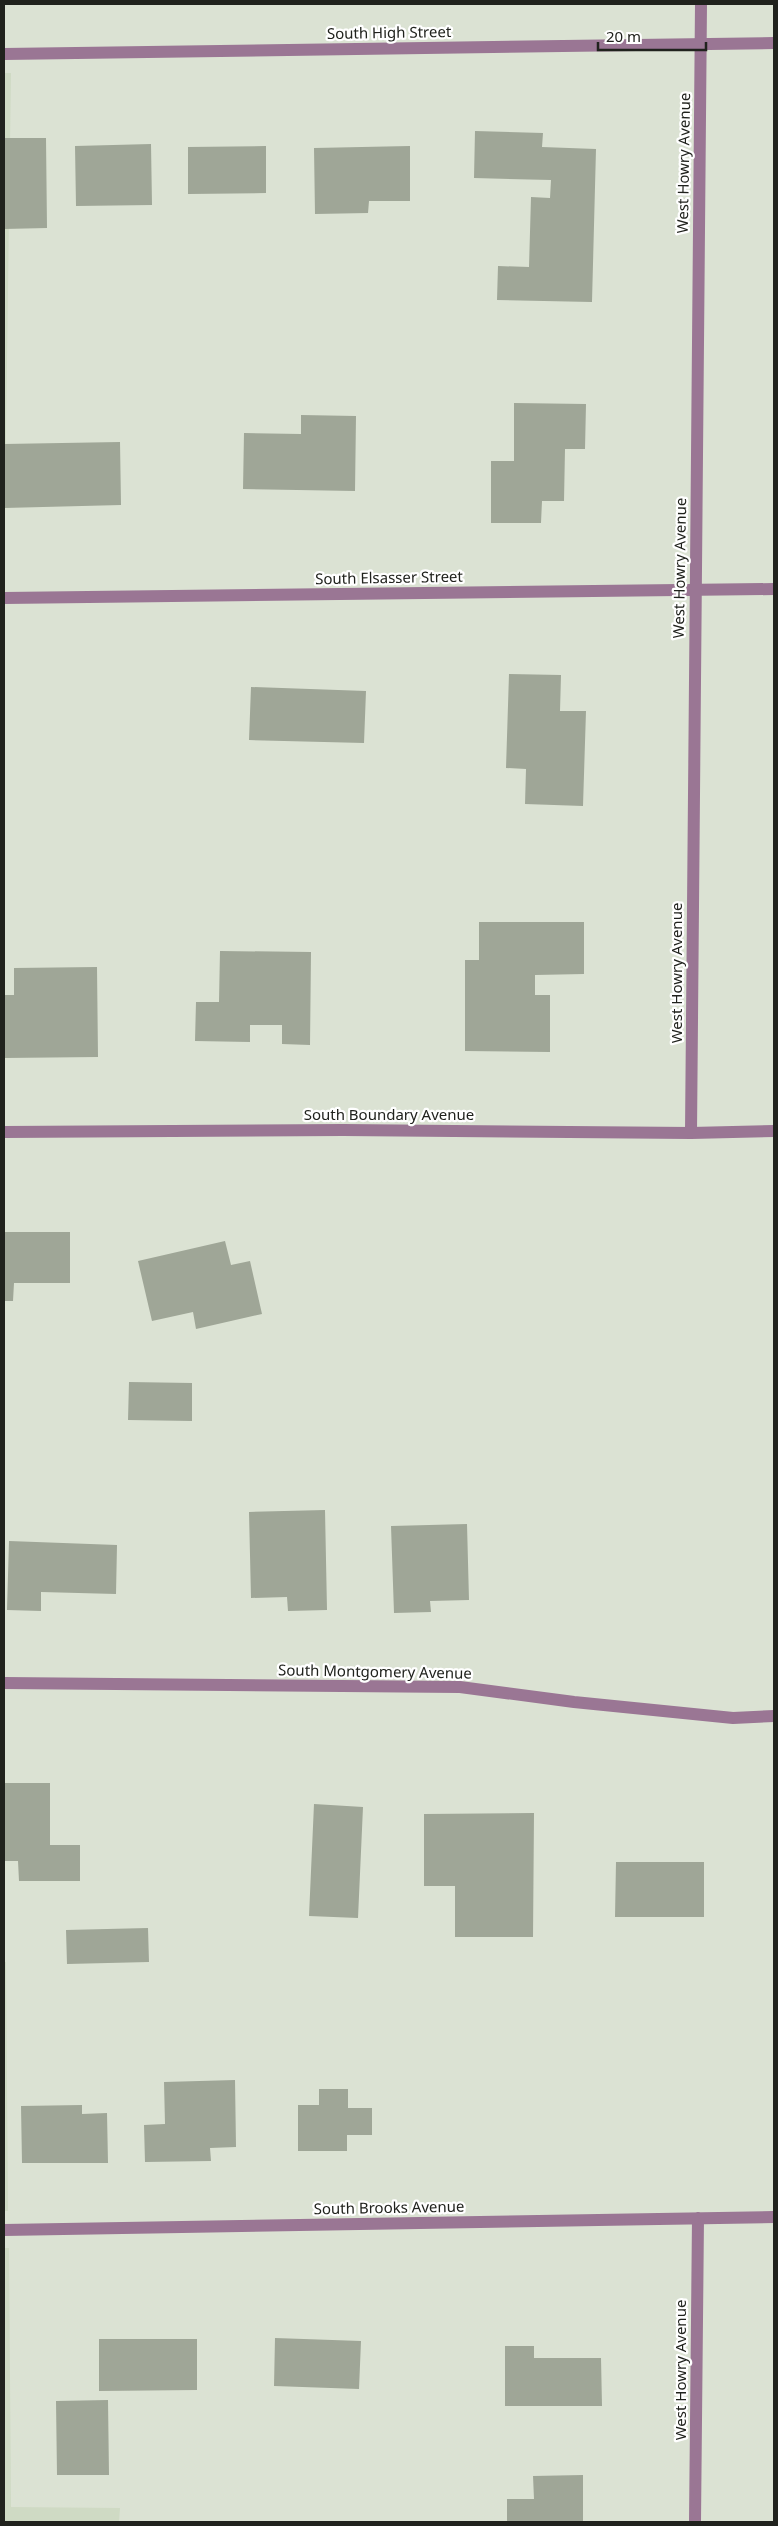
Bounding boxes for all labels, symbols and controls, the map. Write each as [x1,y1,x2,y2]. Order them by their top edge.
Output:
scale bar [598,20,706,52]
street label: South High Street [327,21,452,43]
text: 20 m [606,26,641,46]
street label: West Howry Avenue [672,92,694,234]
street label: West Howry Avenue [668,497,690,639]
street label: South Elsasser Street [315,566,464,588]
street label: West Howry Avenue [666,903,686,1043]
street label: South Boundary Avenue [304,1104,474,1124]
street label: South Montgomery Avenue [278,1659,472,1683]
street label: South Brooks Avenue [313,2196,465,2218]
street label: West Howry Avenue [670,2300,690,2440]

